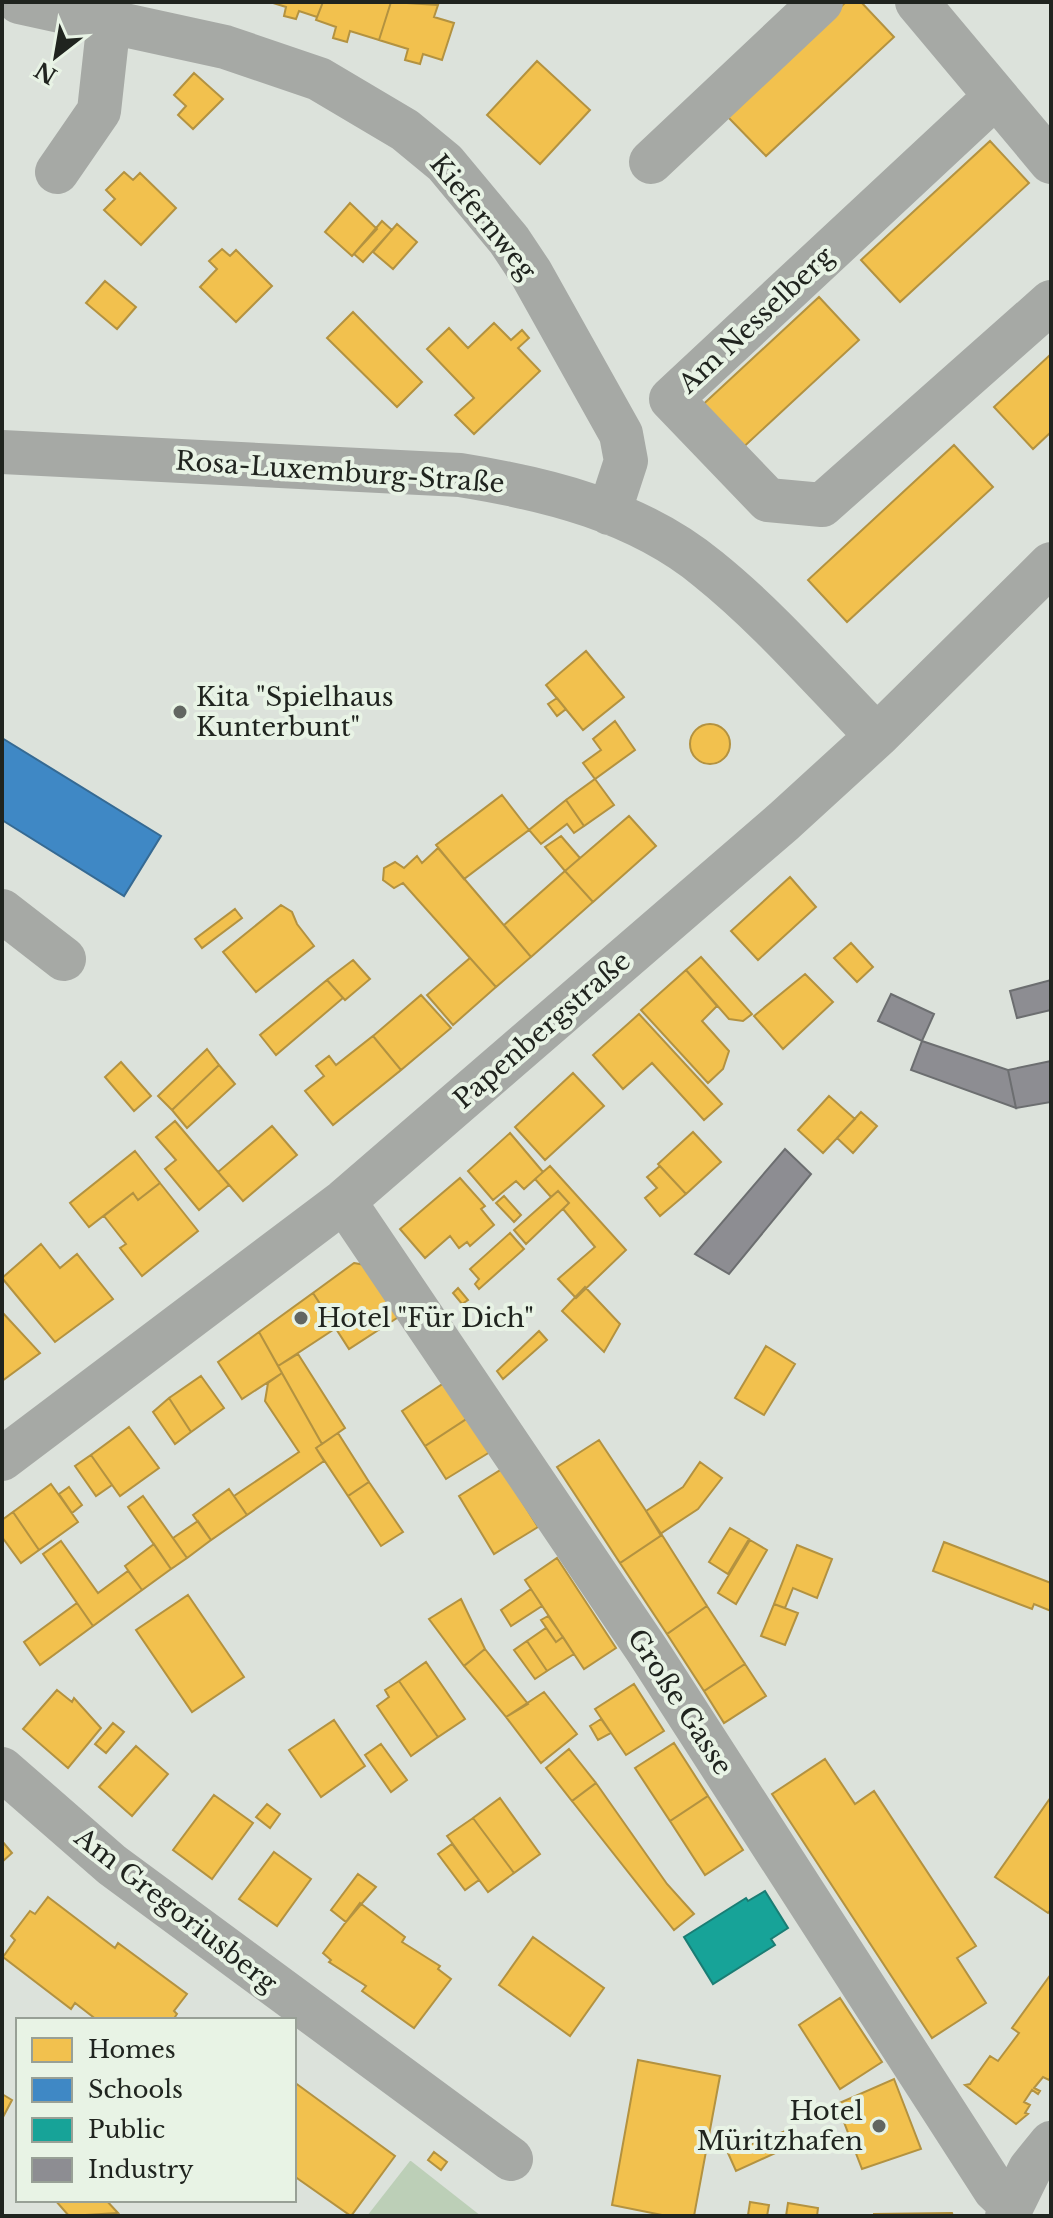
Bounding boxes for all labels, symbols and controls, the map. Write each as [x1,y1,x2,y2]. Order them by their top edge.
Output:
north arrow [16,16,96,96]
text: N [30,56,62,90]
street label: Kiefernweg [423,148,543,286]
street label: Am Nesselberg [671,240,840,401]
street label: Rosa-Luxemburg-Straße [174,445,506,499]
place label: Kita "Spielhaus Kunterbunt" [196,681,394,743]
marker: Kita "Spielhaus Kunterbunt" [171,703,189,721]
street label: Papenbergstraße [447,945,637,1115]
place label: Hotel "Für Dich" [317,1302,534,1334]
marker: Hotel "Für Dich" [292,1309,310,1327]
street label: Große Gasse [621,1623,739,1781]
street label: Am Gregoriusberg [68,1820,284,1999]
legend [16,2018,296,2202]
text: Homes [88,2035,176,2064]
text: Schools [88,2075,183,2104]
place label: Hotel Müritzhafen [697,2095,863,2157]
text: Public [88,2115,165,2144]
marker: Hotel Müritzhafen [870,2117,888,2135]
text: Industry [88,2155,194,2184]

